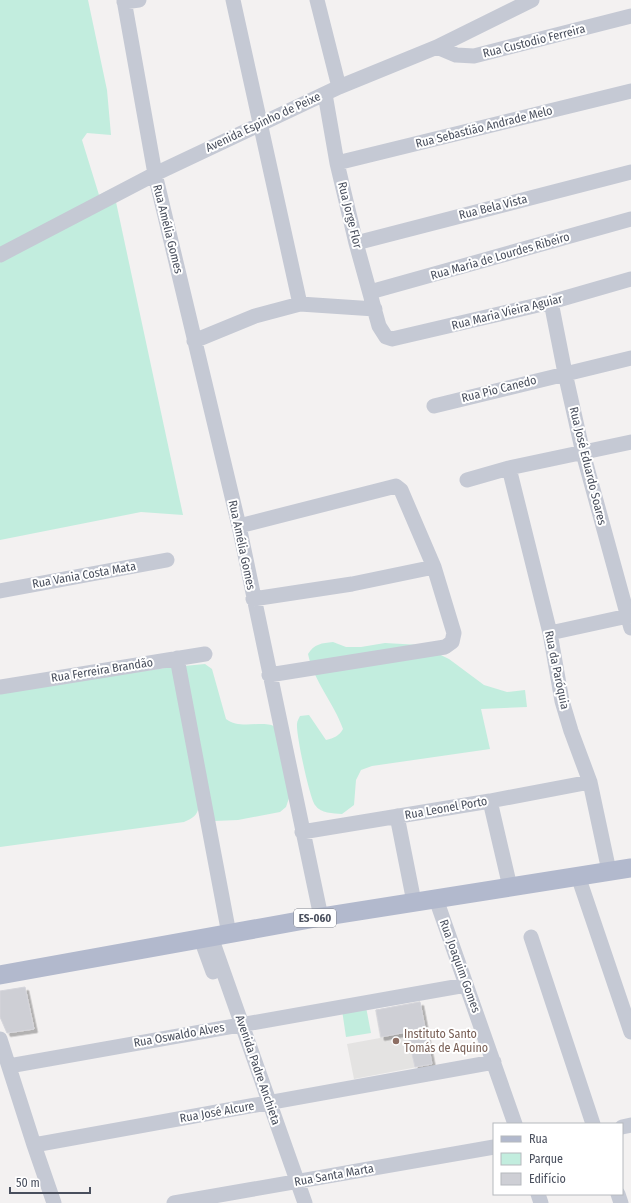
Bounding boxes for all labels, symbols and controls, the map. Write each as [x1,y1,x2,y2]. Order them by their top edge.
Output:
street label: Rua Custodio Ferreira [481,21,587,60]
street label: Avenida Espinho de Peixe [203,89,323,155]
street label: Rua Sebastião Andrade Melo [414,103,554,151]
street label: Rua Jorge Flor [335,180,365,250]
street label: Rua Amélia Gomes [150,183,186,275]
street label: Rua Bela Vista [457,192,529,222]
street label: Rua Maria de Lourdes Ribeiro [429,229,571,283]
street label: Rua Maria Vieira Aguiar [450,291,565,333]
street label: Rua Pio Canedo [460,373,538,405]
street label: Rua José Eduardo Soares [567,405,609,527]
street label: Rua Amélia Gomes [226,499,258,591]
street label: Rua Vania Costa Mata [31,559,137,591]
street label: Rua da Paróquia [542,629,572,711]
street label: Rua Ferreira Brandão [50,655,154,685]
street label: Rua Leonel Porto [404,794,488,822]
road number: ES-060 [294,909,336,927]
street label: Rua Joaquim Gomes [437,918,483,1014]
street label: Avenida Padre Anchieta [233,1013,283,1127]
street label: Rua Oswaldo Alves [133,1020,225,1050]
place label: Instituto Santo Tomás de Aquino [404,1027,488,1055]
marker: Instituto Santo Tomás de Aquino [391,1036,401,1046]
street label: Rua José Alcure [179,1099,255,1125]
legend [493,1123,623,1195]
text: Rua [529,1132,548,1146]
text: Parque [529,1152,563,1166]
street label: Rua Santa Marta [293,1161,375,1189]
scale bar [10,1169,90,1195]
text: Edifício [529,1172,566,1186]
text: 50 m [16,1176,40,1190]

